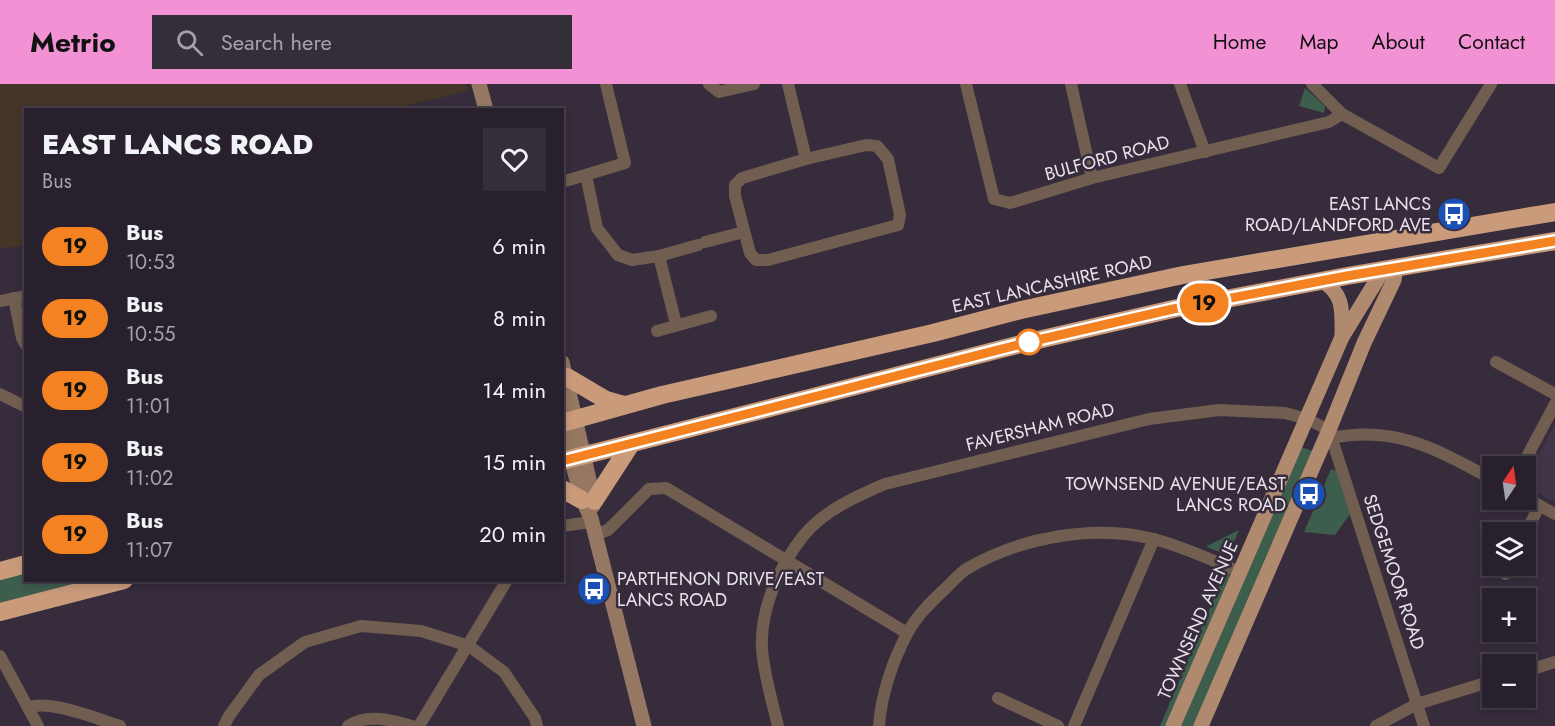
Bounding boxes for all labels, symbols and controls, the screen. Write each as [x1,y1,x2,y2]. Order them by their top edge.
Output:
search box [152,15,572,69]
text: Metrio [30,22,116,63]
icon: search [173,26,206,59]
text: Search here [221,26,332,58]
text: Home [1213,27,1266,57]
text: Map [1299,27,1339,57]
text: About [1372,27,1425,57]
text: Contact [1458,27,1525,57]
text: EAST LANCS ROAD [42,124,313,165]
button: heart [483,128,546,191]
street label: BULFORD ROAD [1042,129,1172,187]
text: Bus [42,167,72,196]
place label: EAST LANCS ROAD/LANDFORD AVE [1245,191,1431,238]
bus stop icon: EAST LANCS ROAD/LANDFORD AVE [1436,196,1472,232]
text: Bus [126,216,163,248]
text: 6 min [492,230,546,262]
text: 19 [63,231,87,261]
text: 10:53 [126,248,175,277]
street label: EAST LANCASHIRE ROAD [950,248,1154,320]
line badge: 19 [1177,284,1231,322]
text: Bus [126,288,163,320]
text: 19 [1192,288,1216,318]
text: 8 min [493,302,546,334]
text: 19 [63,303,87,333]
text: 10:55 [126,320,176,349]
unlabelled marker [1016,329,1042,355]
text: Bus [126,360,163,392]
text: 14 min [482,374,546,406]
text: 19 [63,375,87,405]
text: 11:01 [126,392,171,421]
street label: FAVERSHAM ROAD [963,396,1117,458]
text: Bus [126,432,163,464]
text: 15 min [483,446,546,478]
text: 19 [63,447,87,477]
north arrow [1482,456,1536,510]
map controls [1482,456,1536,708]
text: 11:02 [126,464,173,493]
place label: TOWNSEND AVENUE/EAST LANCS ROAD [1065,471,1287,518]
bus stop icon: TOWNSEND AVENUE/EAST LANCS ROAD [1291,476,1327,512]
street label: SEDGEMOOR ROAD [1357,491,1431,653]
text: Bus [126,504,163,536]
text: 20 min [479,518,546,550]
text: 19 [63,519,87,549]
button: layers [1482,522,1536,576]
text: 11:07 [126,536,173,565]
street label: TOWNSEND AVENUE [1151,536,1245,704]
place label: PARTHENON DRIVE/EAST LANCS ROAD [617,566,825,613]
bus stop icon: PARTHENON DRIVE/EAST LANCS ROAD [576,571,612,607]
button: + [1482,588,1536,642]
button: − [1482,654,1536,708]

